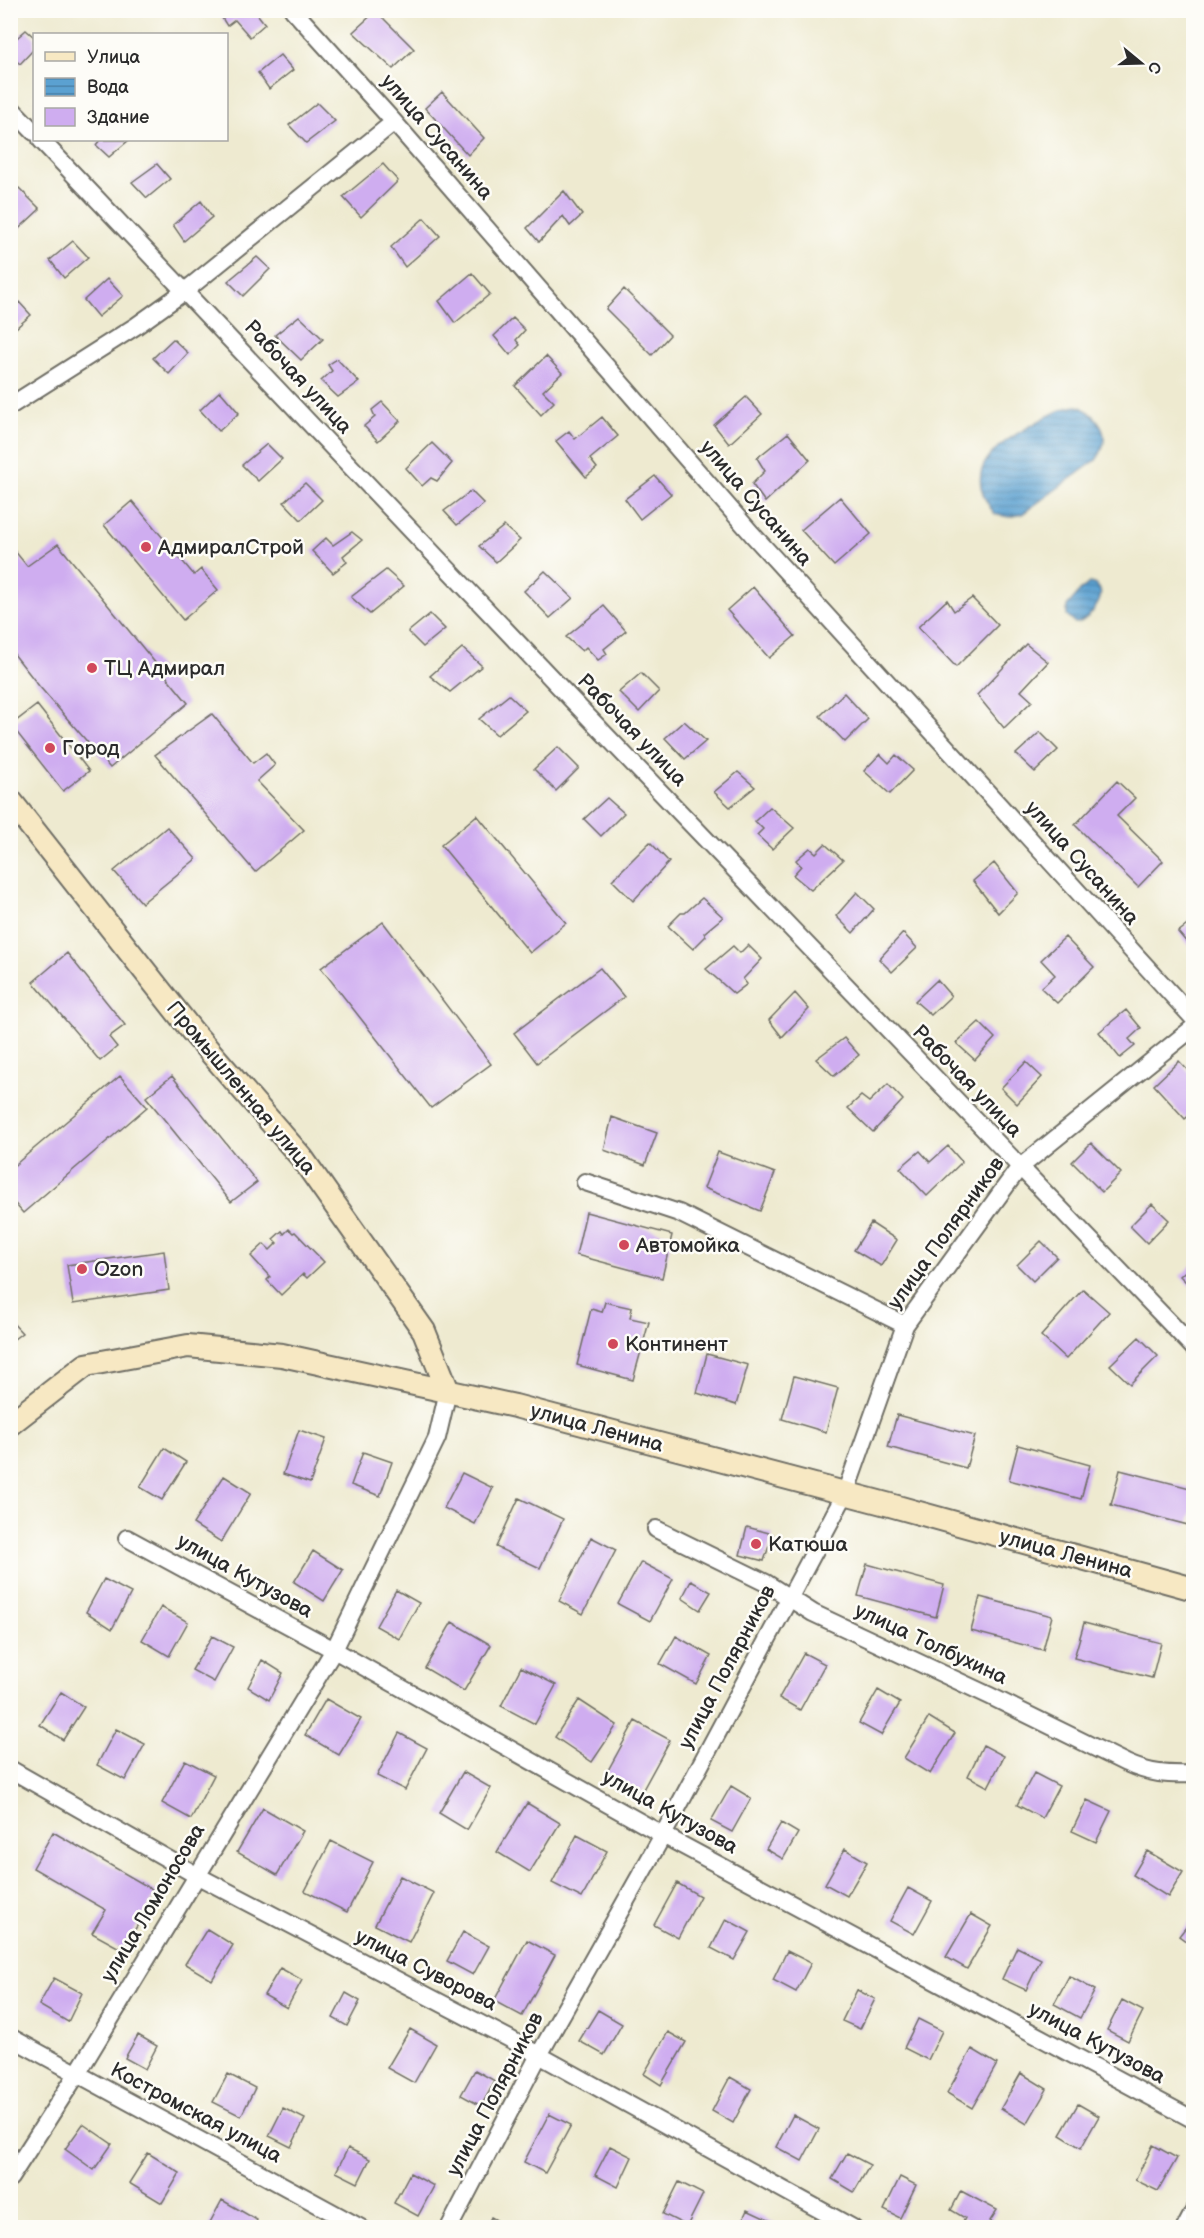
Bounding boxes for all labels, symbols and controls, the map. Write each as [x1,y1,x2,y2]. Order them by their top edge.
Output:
legend [33,33,228,141]
north arrow [1111,33,1171,93]
text: Улица [87,47,141,68]
text: С [1143,59,1165,76]
street label: улица Сусанина [376,69,499,205]
text: Вода [87,77,129,98]
text: Здание [87,107,149,128]
street label: Рабочая улица [239,315,358,440]
street label: улица Сусанина [695,435,818,571]
place label: АдмиралСтрой [157,535,304,560]
marker: АдмиралСтрой [139,540,153,554]
place label: ТЦ Адмирал [104,656,225,681]
marker: ТЦ Адмирал [85,661,99,675]
street label: Рабочая улица [572,668,692,792]
place label: Город [62,736,120,761]
marker: Город [43,741,57,755]
street label: улица Сусанина [1020,796,1145,931]
street label: Промышленная улица [161,996,321,1180]
street label: Рабочая улица [907,1019,1027,1143]
street label: улица Полярников [882,1152,1010,1314]
place label: Автомойка [635,1233,741,1258]
marker: Автомойка [617,1238,631,1252]
place label: Ozon [94,1257,143,1282]
marker: Ozon [75,1262,89,1276]
place label: Континент [625,1332,728,1357]
marker: Континент [606,1337,620,1351]
street label: улица Ленина [528,1398,667,1458]
street label: улица Ленина [997,1524,1136,1584]
street label: улица Кутузова [173,1528,318,1624]
place label: Катюша [768,1532,849,1557]
marker: Катюша [749,1537,763,1551]
street label: улица Полярников [673,1581,781,1753]
street label: улица Толбухина [851,1598,1012,1691]
street label: улица Кутузова [598,1764,743,1860]
street label: улица Ломоносова [96,1819,210,1987]
street label: улица Суворова [351,1923,502,2017]
street label: улица Кутузова [1025,1997,1170,2090]
street label: улица Полярников [441,2008,549,2180]
street label: Костромская улица [106,2057,286,2169]

